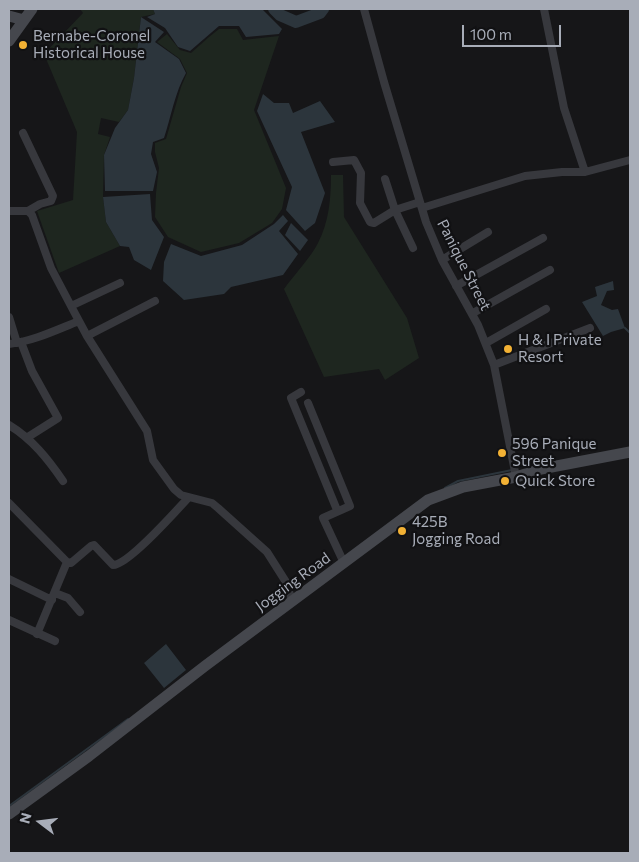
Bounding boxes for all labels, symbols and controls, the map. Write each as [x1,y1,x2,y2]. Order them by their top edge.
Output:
scale bar [464,15,563,47]
text: 100 m [470,25,512,43]
place label: Bernabe-Coronel Historical House [33,27,150,62]
marker: Bernabe-Coronel Historical House [17,39,29,51]
street label: Panique Street [433,216,495,314]
place label: H & I Private Resort [518,331,602,366]
marker: H & I Private Resort [502,343,514,355]
place label: 596 Panique Street [512,435,596,470]
marker: 596 Panique Street [496,447,508,459]
place label: Quick Store [515,472,595,490]
marker: Quick Store [499,475,511,487]
place label: 425B Jogging Road [412,513,500,548]
marker: 425B Jogging Road [396,525,408,537]
street label: Jogging Road [252,549,334,615]
north arrow [15,797,65,847]
text: N [15,811,35,825]

